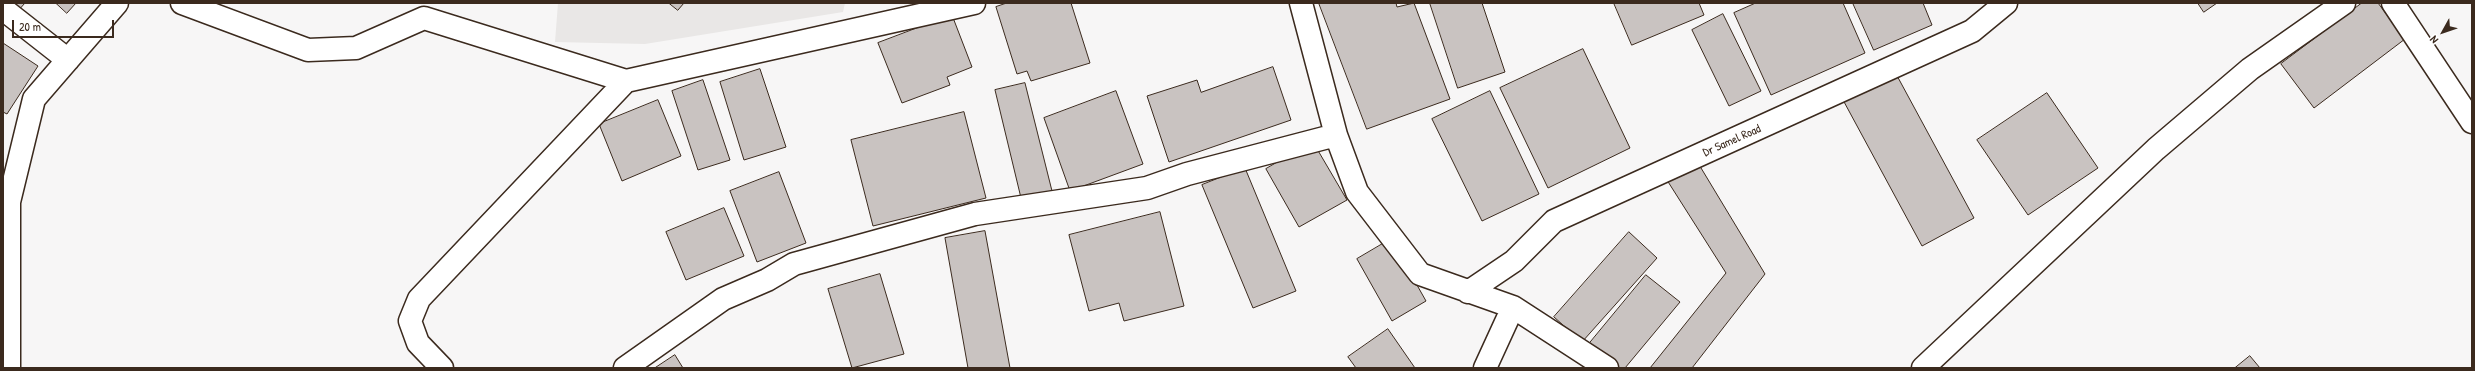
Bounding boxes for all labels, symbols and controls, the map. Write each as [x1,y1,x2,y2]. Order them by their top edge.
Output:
scale bar [14,12,116,38]
north arrow [2423,12,2463,52]
text: 20 m [19,18,41,35]
text: N [2427,33,2441,46]
street label: Dr Samel Road [1701,122,1763,160]

